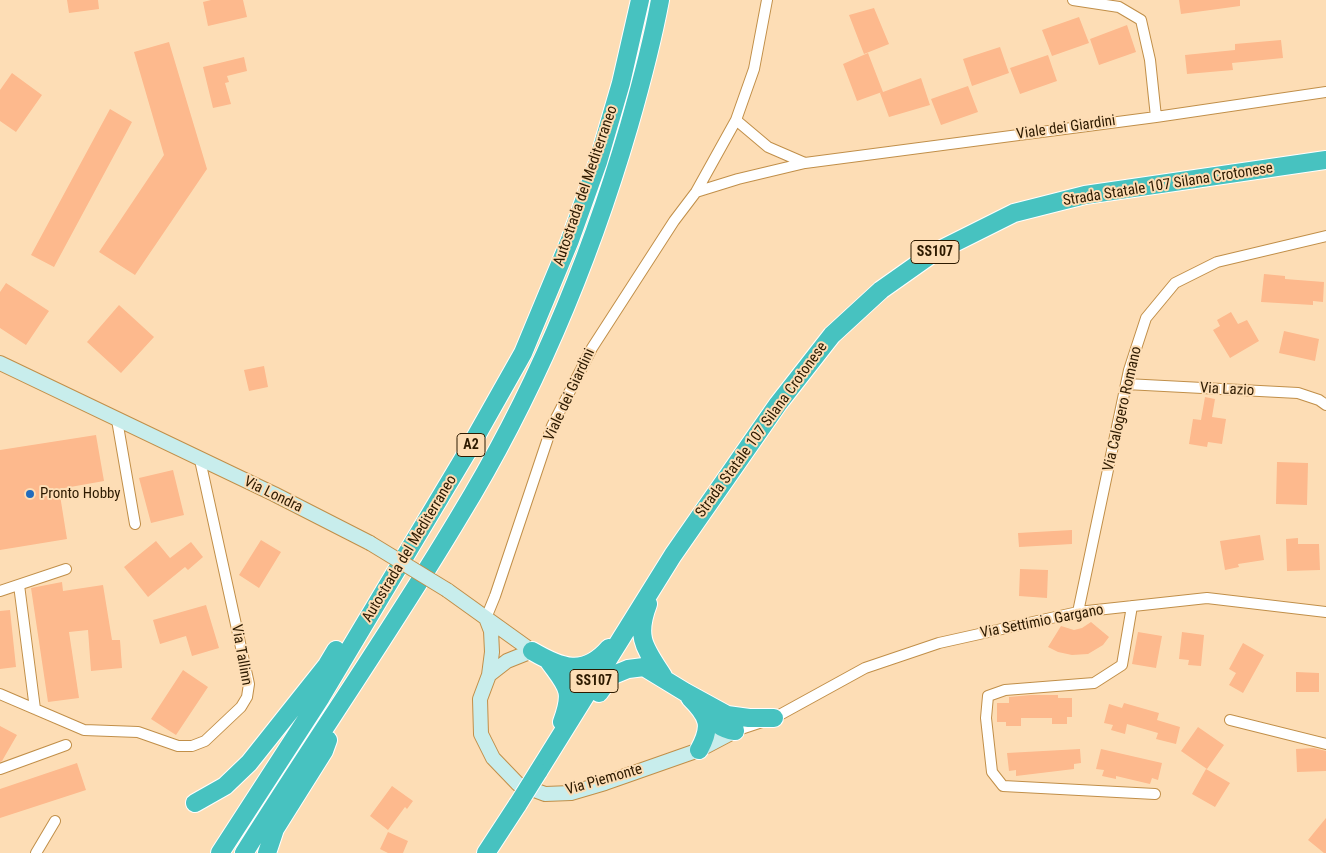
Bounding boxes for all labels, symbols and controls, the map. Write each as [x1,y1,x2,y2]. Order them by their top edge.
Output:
street label: Autostrada del Mediterraneo [550,103,622,269]
street label: Viale dei Giardini [1015,112,1117,144]
street label: Strada Statale 107 Silana Crotonese [1062,159,1274,211]
road number: SS107 [911,240,959,264]
street label: Strada Statale 107 Silana Crotonese [692,339,832,521]
street label: Via Calogero Romano [1100,345,1146,473]
street label: Viale dei Giardini [541,346,599,444]
street label: Via Lazio [1199,380,1255,400]
road number: A2 [457,434,485,456]
street label: Autostrada del Mediterraneo [359,472,461,626]
street label: Via Londra [241,473,305,517]
place label: Pronto Hobby [40,485,121,503]
marker: Pronto Hobby [24,488,36,500]
street label: Via Settimio Gargano [979,601,1105,643]
street label: Via Tallinn [227,623,255,687]
road number: SS107 [570,669,618,692]
street label: Via Piemonte [564,760,644,800]

